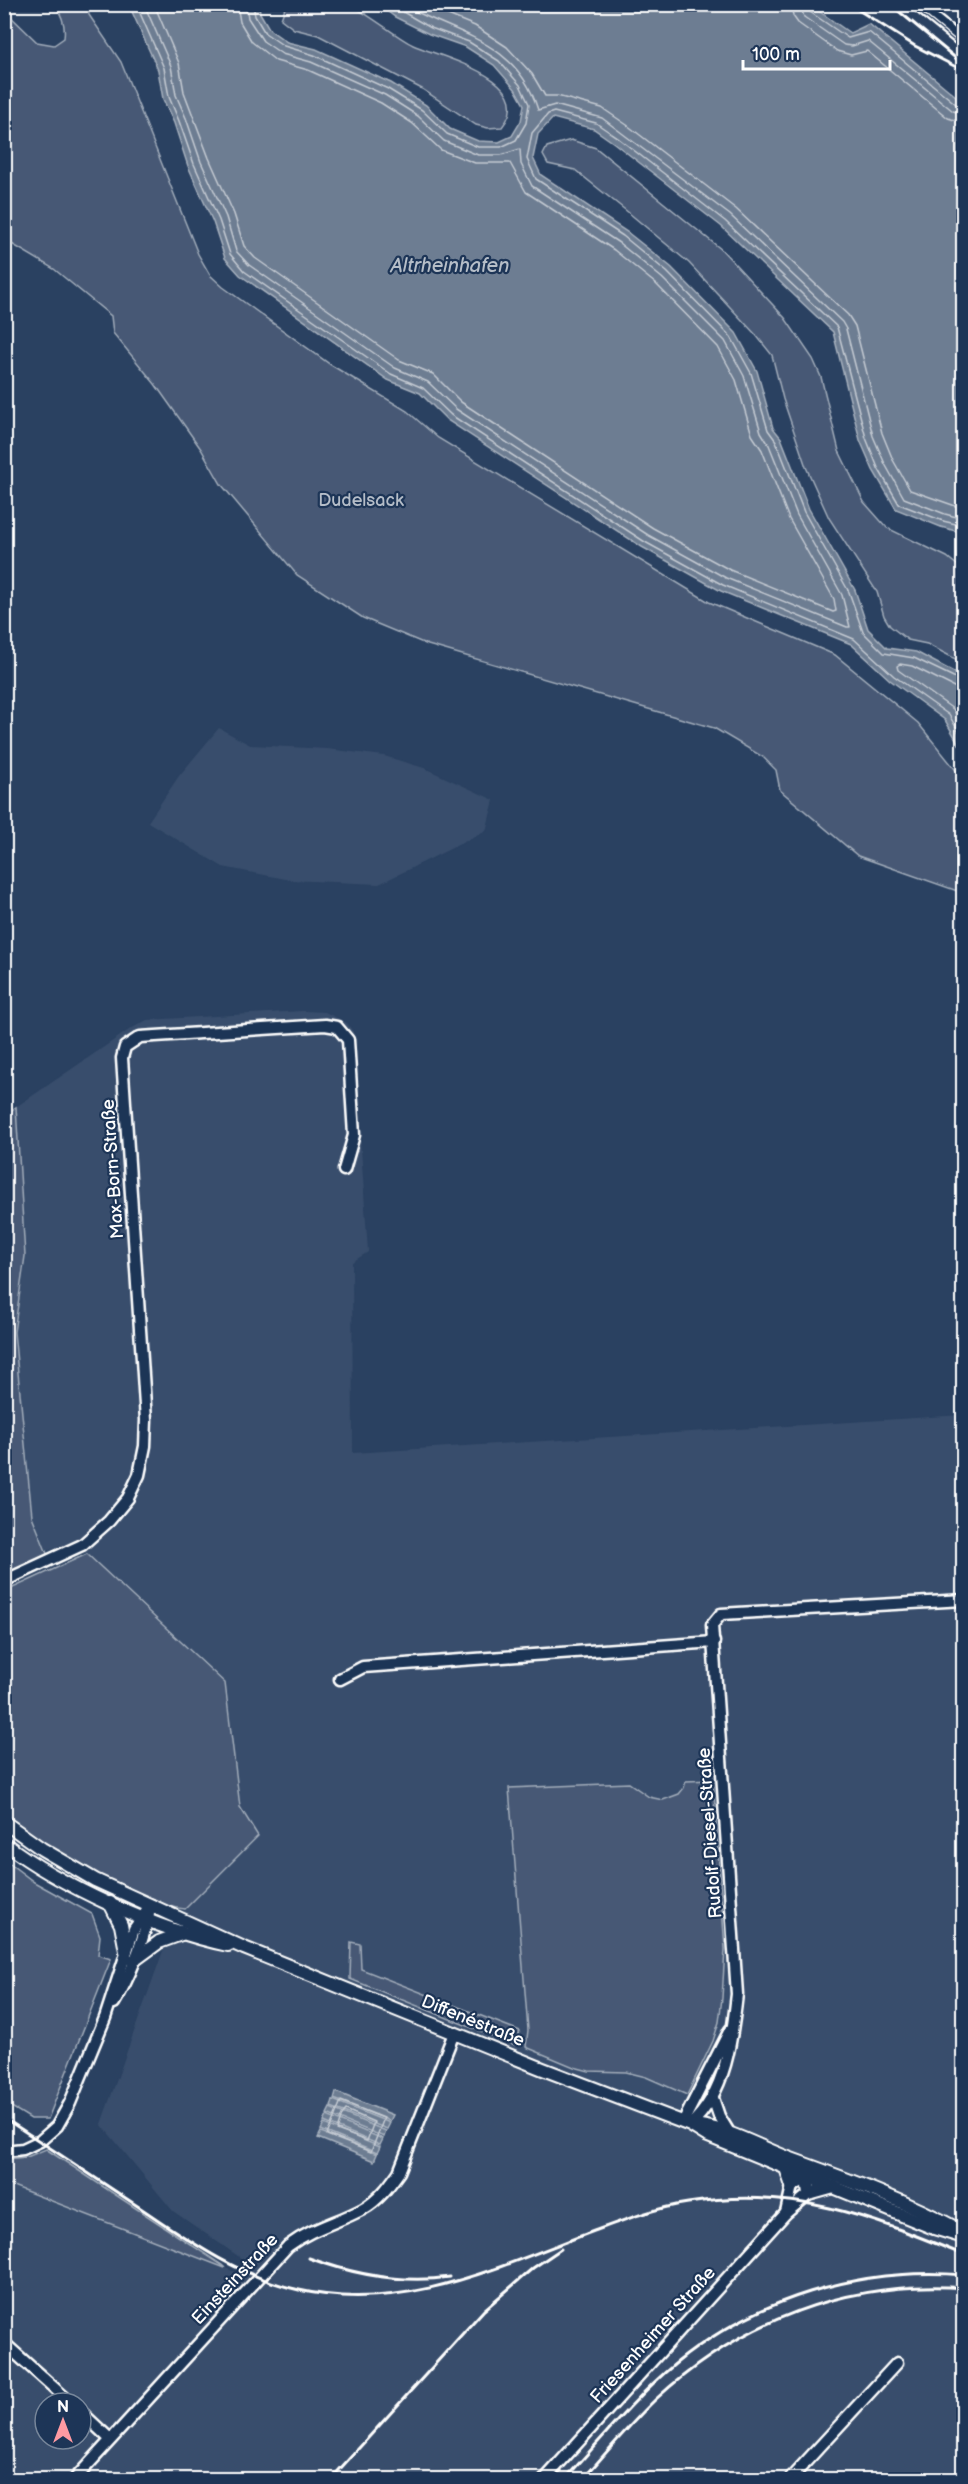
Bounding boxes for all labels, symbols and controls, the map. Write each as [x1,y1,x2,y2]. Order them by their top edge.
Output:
scale bar [743,33,890,71]
text: 100 m [752,44,800,65]
water label: Altrheinhafen [390,254,509,278]
park label: Dudelsack [318,490,404,511]
street label: Max-Born-Straße [98,1098,128,1240]
street label: Rudolf-Diesel-Straße [694,1747,726,1919]
street label: Diffenéstraße [418,1991,528,2051]
street label: Einsteinstraße [188,2229,283,2329]
street label: Friesenheimer Straße [586,2262,720,2408]
north arrow [33,2391,93,2451]
text: N [57,2398,69,2417]

